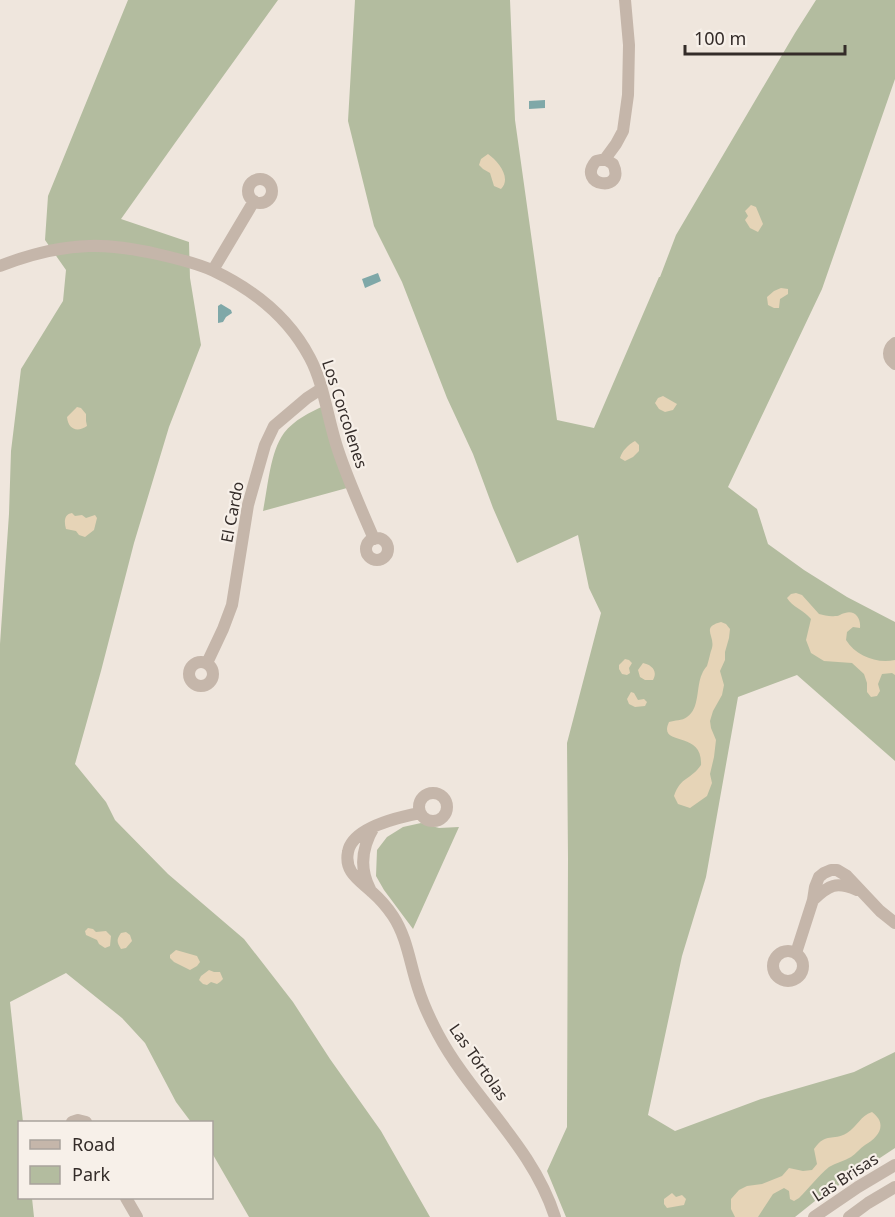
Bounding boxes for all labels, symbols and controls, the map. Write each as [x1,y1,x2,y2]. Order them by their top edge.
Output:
scale bar [685,18,846,56]
text: 100 m [694,26,746,50]
street label: Los Corcolenes [317,357,373,471]
street label: El Cardo [215,479,249,545]
street label: Las Tórtolas [444,1019,514,1105]
legend [18,1121,213,1199]
text: Road [72,1132,115,1156]
street label: Las Brisas [808,1147,882,1207]
text: Park [72,1162,110,1186]

